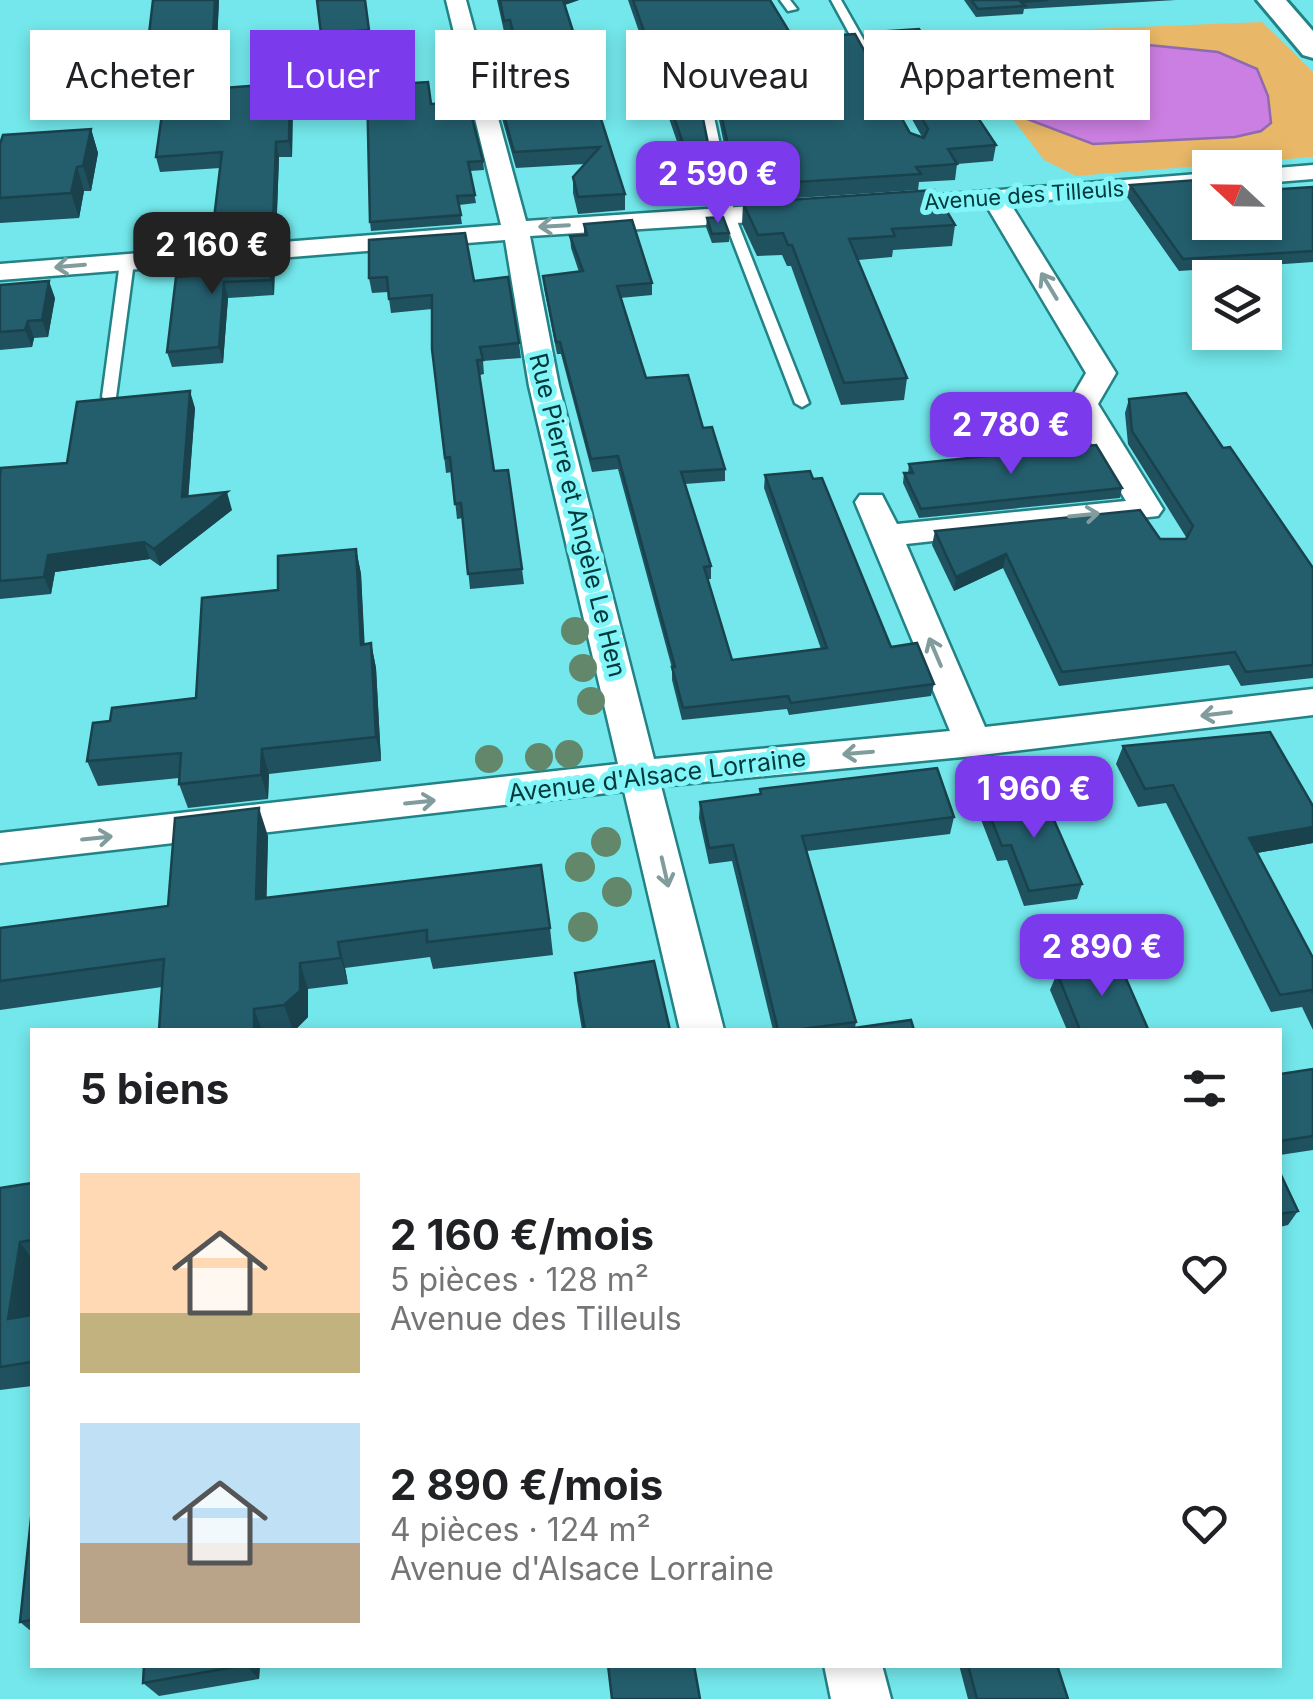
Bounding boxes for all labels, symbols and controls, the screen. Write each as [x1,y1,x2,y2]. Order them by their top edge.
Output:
chip: Acheter [30,30,230,120]
chip: Louer [250,30,415,120]
chip: Filtres [435,30,606,120]
chip: Nouveau [626,30,844,120]
chip: Appartement [864,30,1150,120]
pin: 2 590 € [626,141,810,226]
north arrow [1192,150,1282,240]
map controls [1192,150,1282,350]
text: 2 590 € [658,154,778,193]
street label: Avenue des Tilleuls [923,175,1125,215]
pin: 2 160 € [120,212,304,297]
one-way arrow [539,217,571,236]
text: 2 160 € [155,225,269,264]
one-way arrow [54,257,86,276]
button: layers [1192,260,1282,350]
one-way arrow [1038,272,1059,301]
street label: Rue Pierre et Angèle Le Hen [523,350,633,680]
pin: 2 780 € [919,392,1103,477]
text: 2 780 € [952,405,1070,444]
one-way arrow [1067,506,1099,525]
one-way arrow [925,637,943,668]
one-way arrow [1201,705,1233,724]
street label: Avenue d'Alsace Lorraine [506,742,808,808]
one-way arrow [843,743,875,762]
pin: 1 960 € [942,756,1126,841]
text: 1 960 € [977,769,1091,808]
one-way arrow [403,792,436,811]
one-way arrow [80,828,113,847]
one-way arrow [657,855,675,887]
pin: 2 890 € [1010,914,1194,999]
text: 2 890 € [1042,927,1162,966]
icon: filters [1177,1061,1232,1116]
text: 5 biens [80,1063,229,1114]
text: 2 160 €/mois [390,1209,654,1260]
icon: home [160,1213,280,1333]
icon: heart [1177,1246,1232,1301]
text: 5 pièces · 128 m² [390,1260,649,1299]
text: Avenue des Tilleuls [390,1299,682,1338]
text: 2 890 €/mois [390,1459,663,1510]
icon: home [160,1463,280,1583]
icon: heart [1177,1496,1232,1551]
text: 4 pièces · 124 m² [390,1510,651,1549]
text: Avenue d'Alsace Lorraine [390,1549,774,1588]

